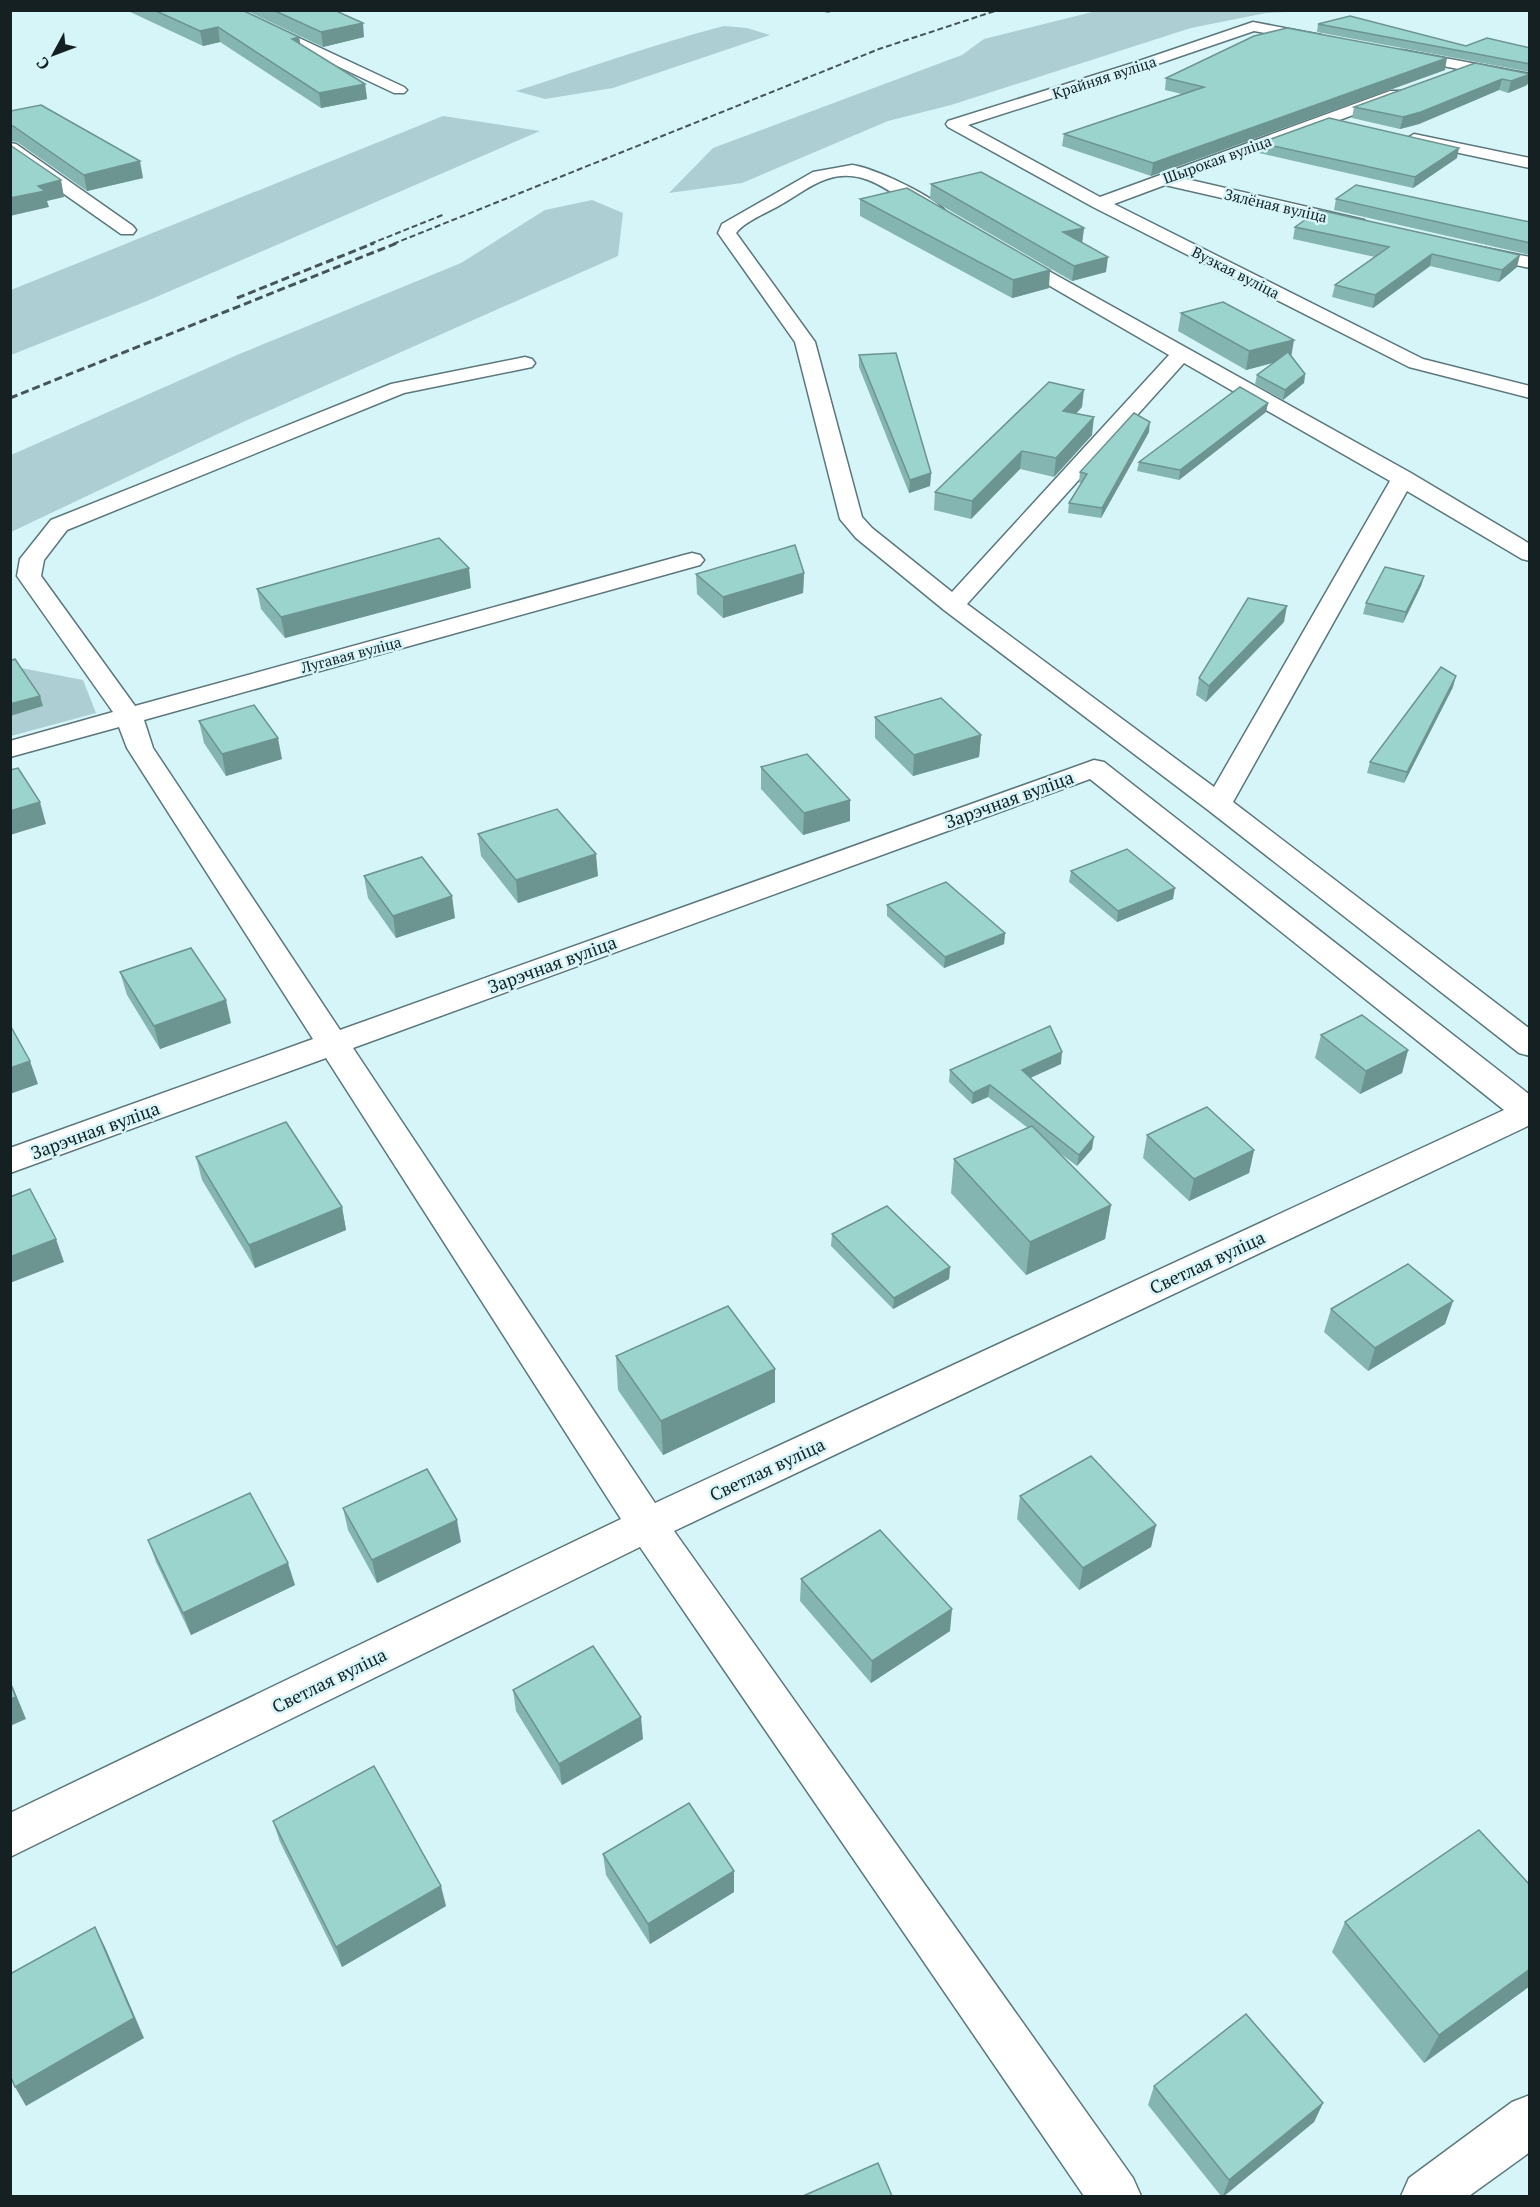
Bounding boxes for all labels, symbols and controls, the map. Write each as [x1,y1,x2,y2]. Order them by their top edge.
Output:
north arrow [24,24,84,84]
street label: Крайняя вуліца [1049,51,1159,103]
text: С [31,53,54,75]
street label: Шырокая вуліца [1160,130,1274,188]
street label: Зялёная вуліца [1223,183,1330,227]
street label: Вузкая вуліца [1189,241,1284,303]
street label: Лугавая вуліца [298,631,404,677]
street label: Зарэчная вуліца [941,765,1077,833]
street label: Зарэчная вуліца [484,930,620,998]
street label: Зарэчная вуліца [27,1096,163,1164]
street label: Светлая вуліца [1145,1225,1269,1299]
street label: Светлая вуліца [705,1432,829,1506]
street label: Светлая вуліца [268,1642,390,1718]

